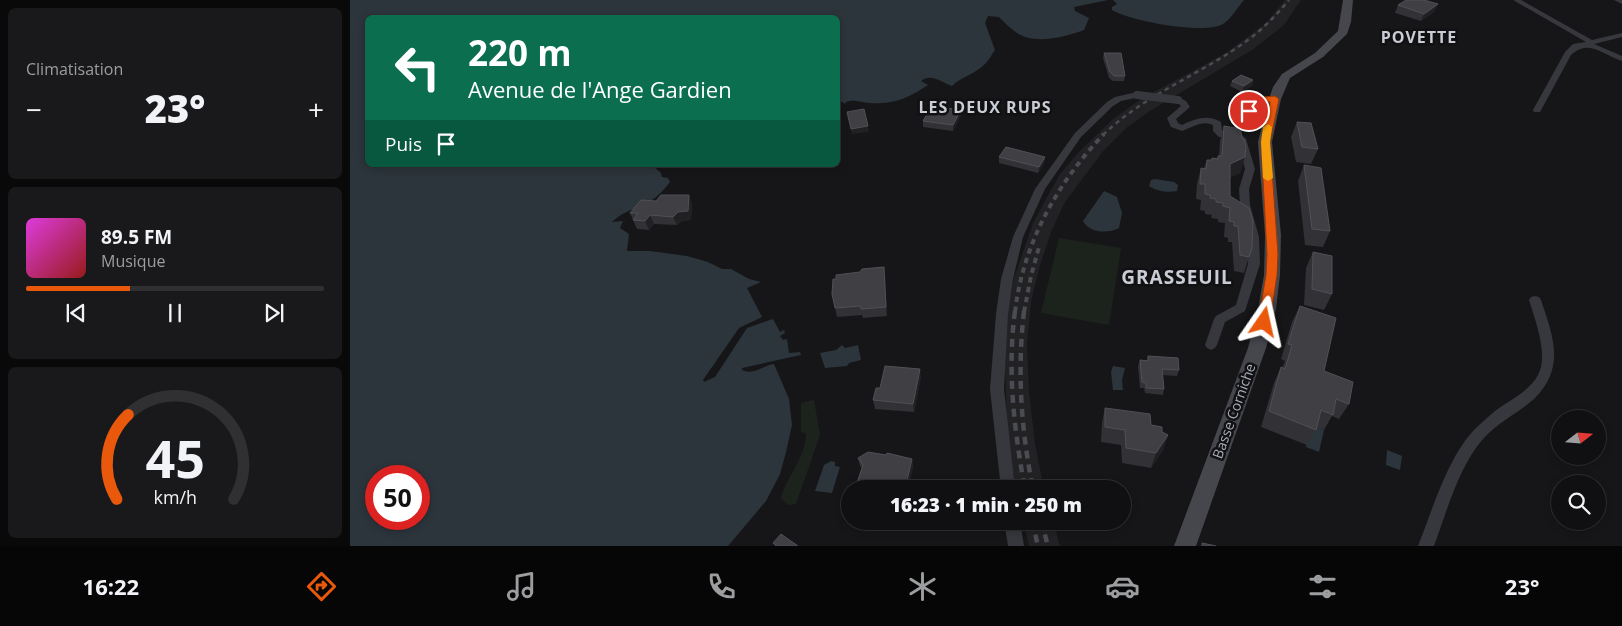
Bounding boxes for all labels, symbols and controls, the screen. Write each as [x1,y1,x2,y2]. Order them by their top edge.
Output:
district label: POVETTE [1381,26,1457,48]
text: 220 m [468,29,572,76]
icon: left [385,35,450,100]
text: Climatisation [26,58,123,80]
text: Avenue de l'Ange Gardien [468,74,732,104]
text: 23° [145,82,205,134]
text: − [26,90,42,128]
text: + [308,90,324,128]
pin [1228,90,1270,132]
district label: LES DEUX RUPS [918,96,1052,118]
icon: arrive [1235,97,1263,125]
icon: arrive [432,130,460,158]
text: Puis [385,131,422,157]
text: 89.5 FM [101,224,172,250]
text: Musique [101,250,165,272]
district label: GRASSEUIL [1121,264,1233,290]
position arrow [1237,295,1289,347]
icon: previous [62,299,90,327]
icon: pause [161,299,189,327]
icon: next [260,299,288,327]
street label: Basse Corniche [1208,361,1260,461]
north arrow [1551,410,1606,465]
map controls [1551,410,1606,530]
text: 45 [145,422,205,493]
speed limit sign: 50 [365,465,430,530]
button: search [1551,475,1606,530]
text: km/h [153,485,197,509]
text: 16:23 · 1 min · 250 m [890,492,1082,518]
icon: directions [304,569,339,604]
icon: music [504,569,539,604]
icon: phone [704,569,739,604]
icon: climate [905,569,940,604]
icon: car [1105,569,1140,604]
icon: filters [1305,569,1340,604]
text: 16:22 [83,571,139,601]
text: 23° [1505,571,1539,601]

